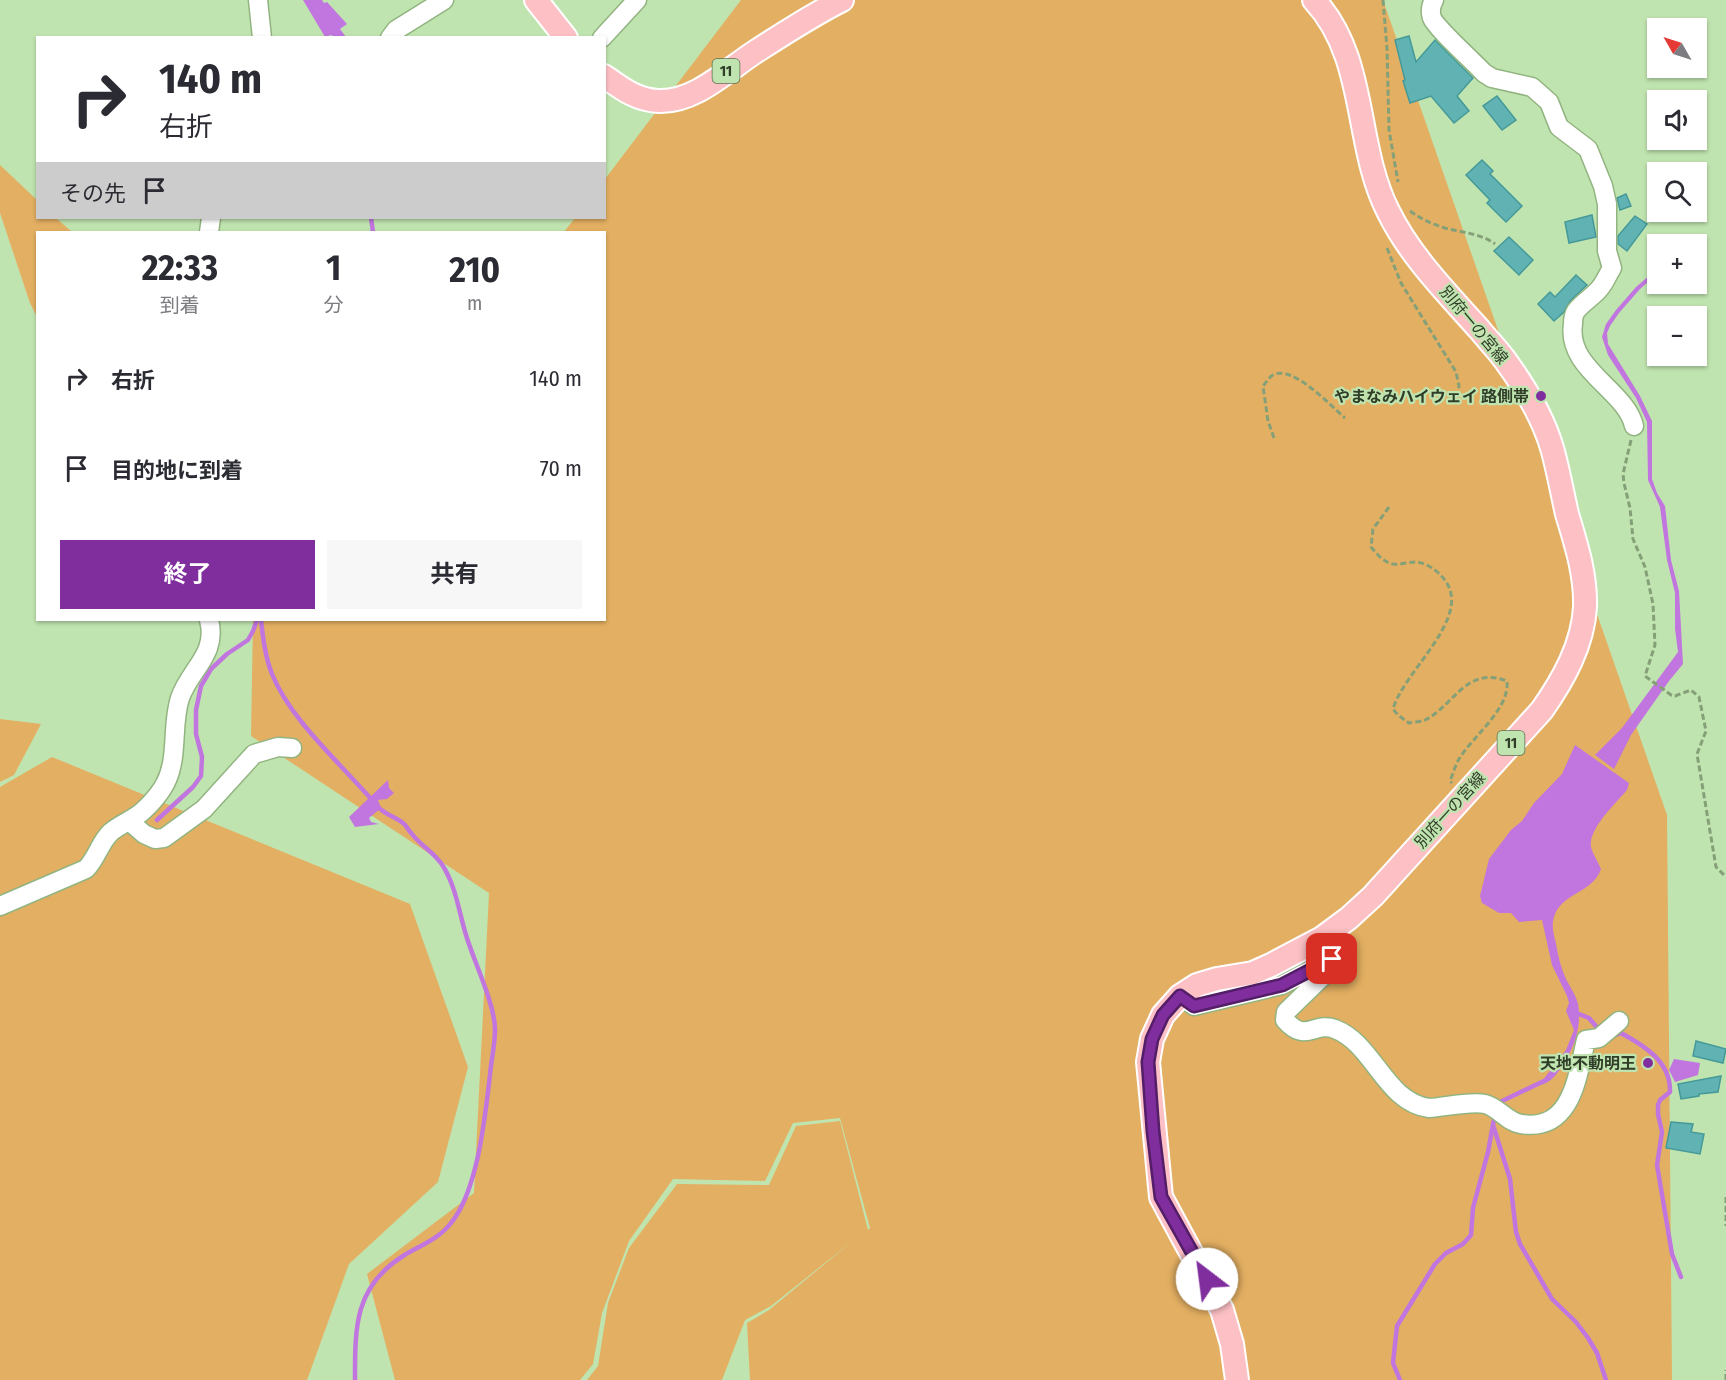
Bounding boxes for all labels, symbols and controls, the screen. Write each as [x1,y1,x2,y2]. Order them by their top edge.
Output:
north arrow [1647,18,1707,78]
map controls [1647,18,1707,366]
text: 140 m [159,54,262,104]
road number: 11 [712,59,740,83]
icon: right [60,60,138,138]
button: sound [1647,90,1707,150]
text: 右折 [159,111,213,143]
button: search [1647,162,1707,222]
icon: arrive [138,174,171,207]
text: その先 [60,180,126,207]
button: + [1647,234,1707,294]
text: 22:33 [142,246,218,290]
text: 1 [326,246,341,290]
text: 210 [449,248,500,292]
street label: 別府一の宮線 [1436,282,1512,368]
text: m [467,291,483,315]
text: 到着 [160,293,200,317]
text: 分 [324,293,344,317]
button: − [1647,306,1707,366]
icon: right [60,362,93,395]
text: 140 m [529,365,582,392]
text: 右折 [111,367,155,394]
place label: やまなみハイウェイ 路側帯 [1334,387,1529,406]
marker: やまなみハイウェイ 路側帯 [1534,389,1548,403]
icon: arrive [60,452,93,485]
text: 70 m [540,455,582,482]
text: 目的地に到着 [111,457,243,484]
button: 終了 [60,540,315,609]
button: 共有 [327,540,582,609]
road number: 11 [1498,731,1524,755]
street label: 別府一の宮線 [1411,768,1489,852]
pin [1306,933,1357,984]
icon: arrive [1315,942,1348,975]
place label: 天地不動明王 [1540,1054,1636,1073]
marker: 天地不動明王 [1641,1056,1655,1070]
position arrow [1175,1247,1239,1311]

